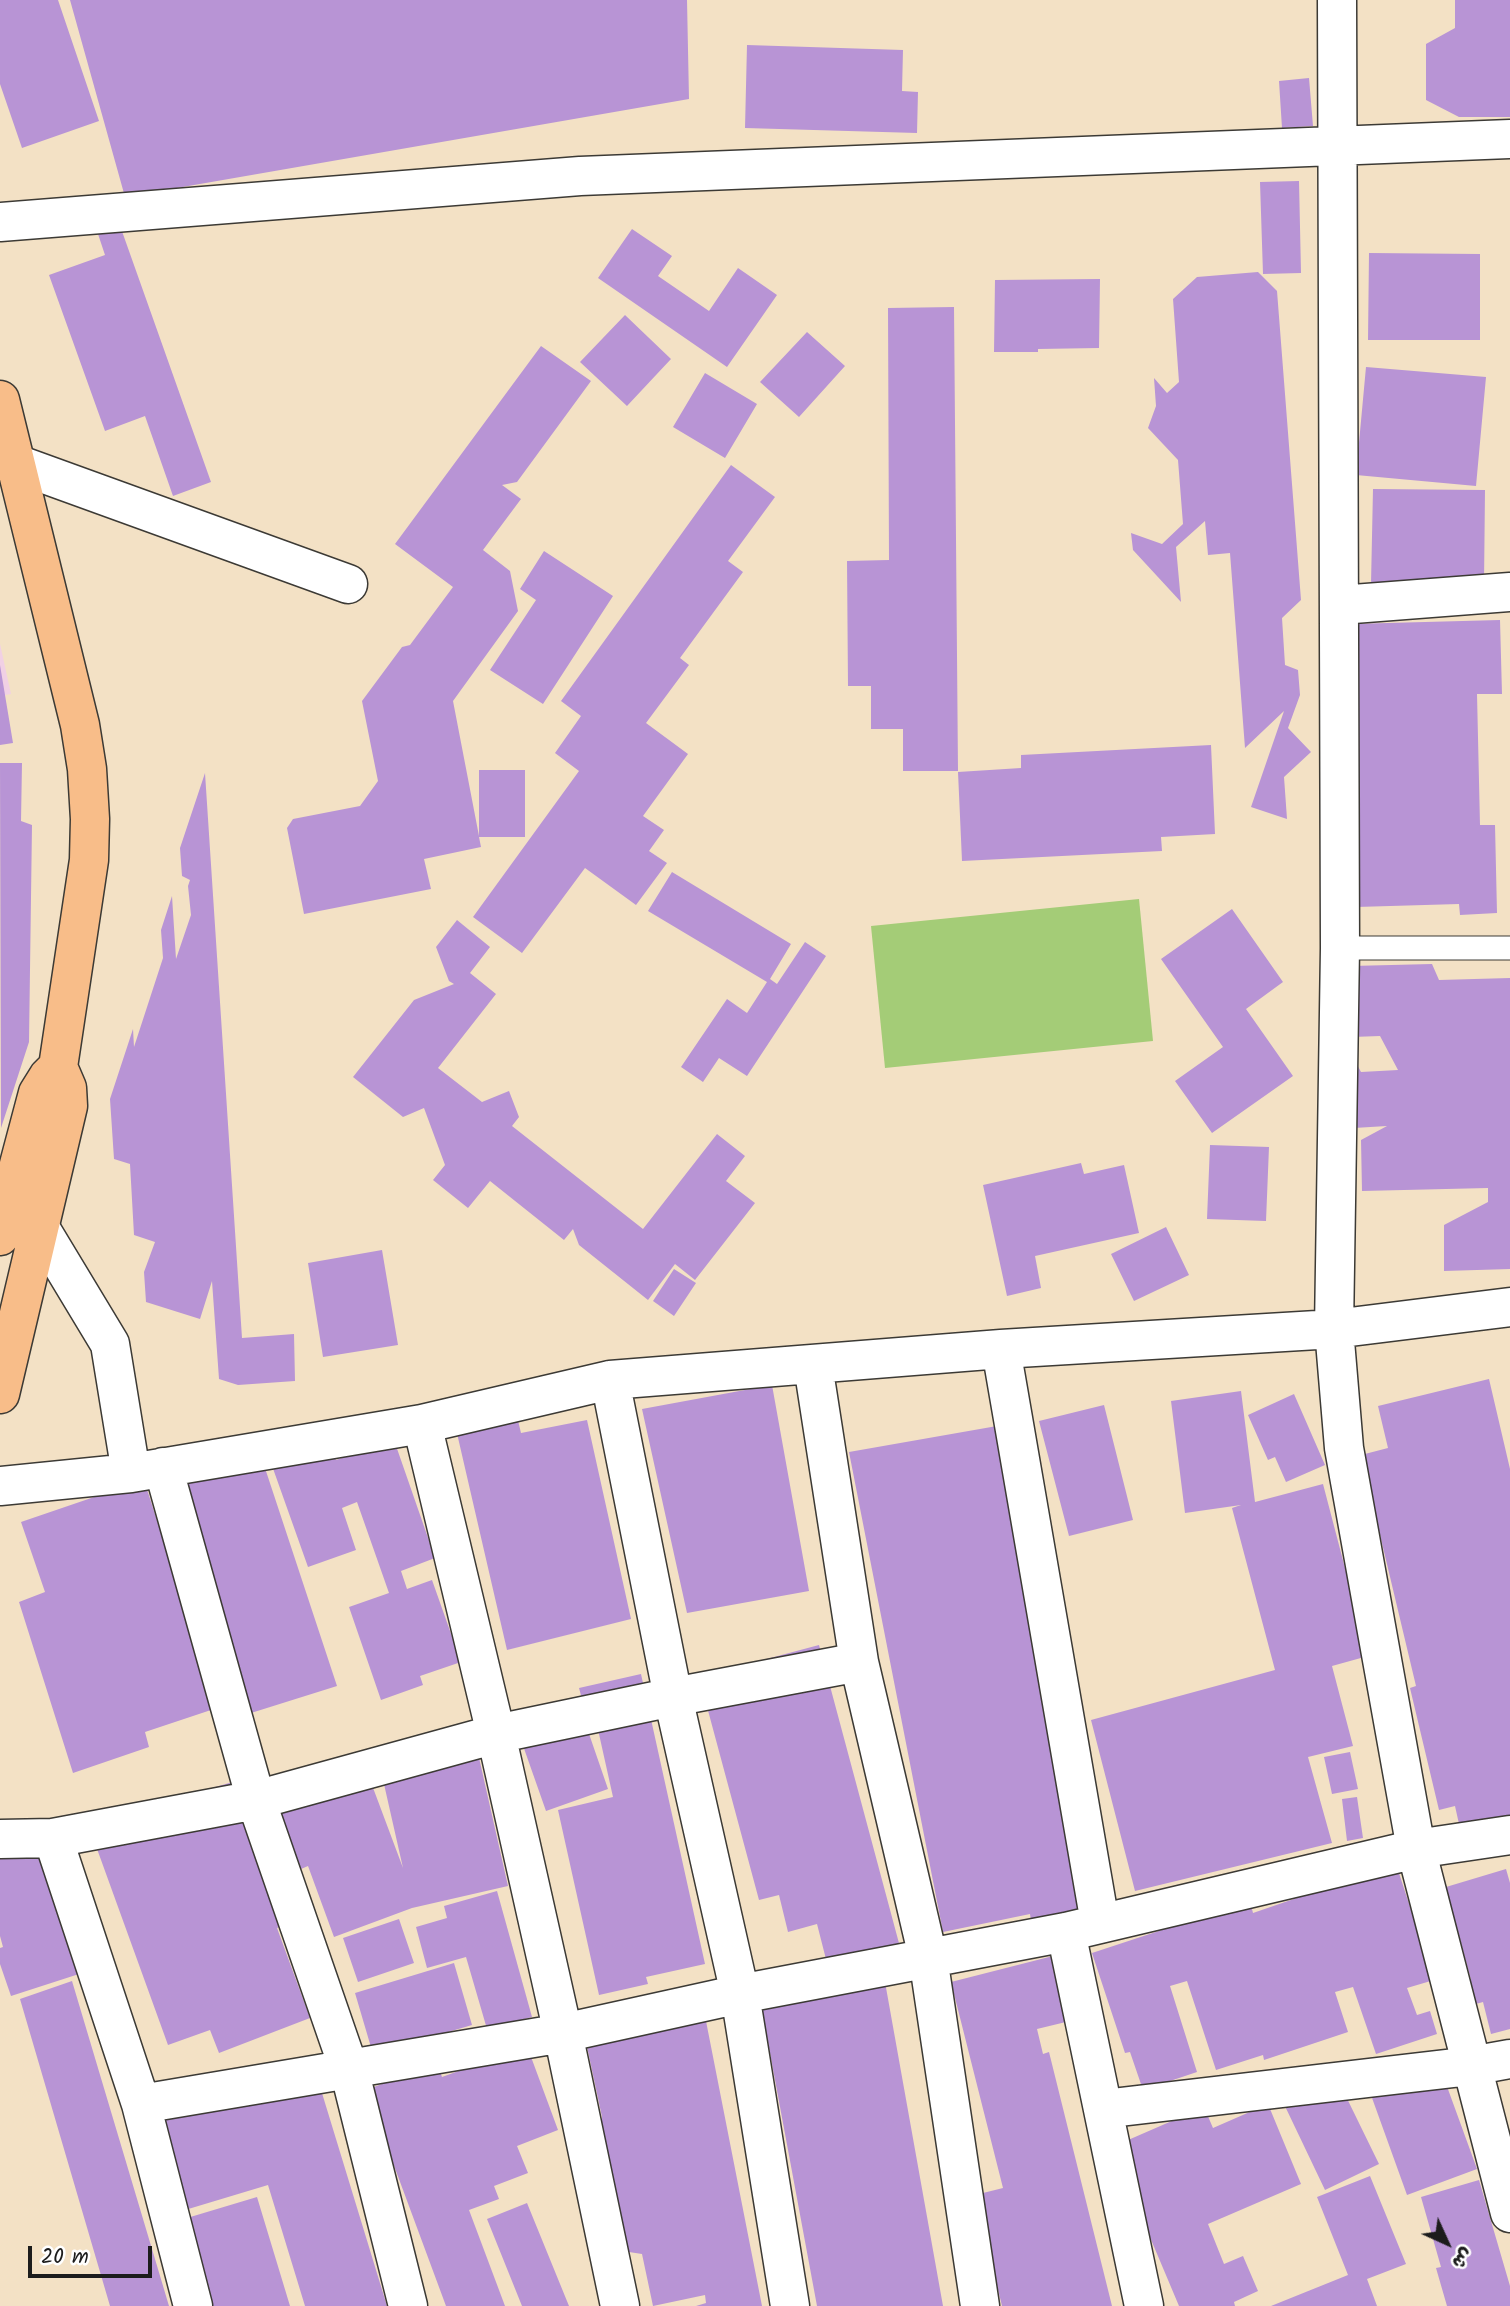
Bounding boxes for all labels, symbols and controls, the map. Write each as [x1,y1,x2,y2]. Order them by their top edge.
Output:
north arrow [1412,2208,1482,2278]
scale bar [32,2232,156,2276]
text: ش [1444,2240,1480,2276]
text: 20 m [41,2241,89,2274]

